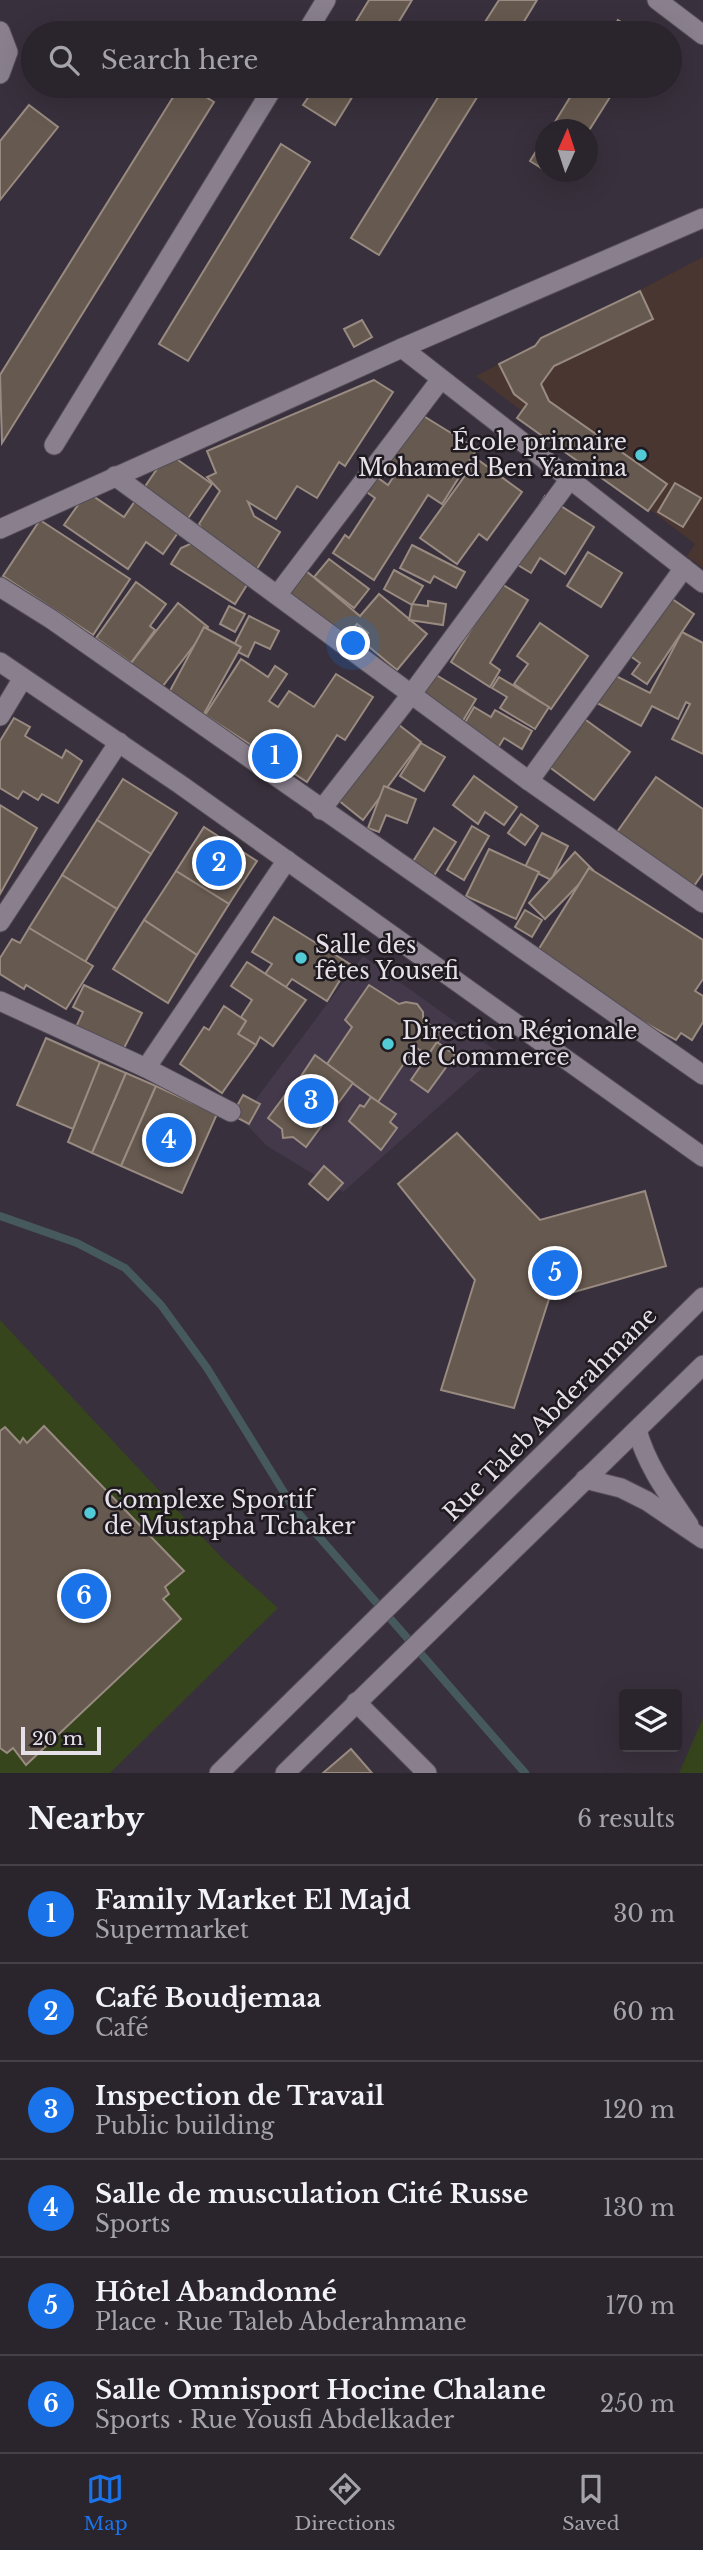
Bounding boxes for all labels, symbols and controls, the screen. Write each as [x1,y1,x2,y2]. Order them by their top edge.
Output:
search box [21,21,682,98]
icon: search [45,41,83,79]
text: Search here [101,44,258,76]
north arrow [535,119,598,182]
place label: École primaire Mohamed Ben Yamina [358,427,627,482]
marker: École primaire Mohamed Ben Yamina [633,447,649,463]
your location [336,626,370,660]
pin: 1 [252,730,298,782]
pin: 2 [196,837,242,889]
place label: Salle des fêtes Yousefi [315,931,459,985]
marker: Salle des fêtes Yousefi [293,950,309,966]
place label: Direction Régionale de Commerce [402,1017,637,1071]
marker: Direction Régionale de Commerce [380,1036,396,1052]
pin: 3 [288,1075,334,1127]
pin: 4 [146,1114,192,1166]
pin: 5 [532,1247,578,1299]
street label: Rue Taleb Abderahmane [437,1301,663,1527]
place label: Complexe Sportif de Mustapha Tchaker [104,1486,355,1540]
marker: Complexe Sportif de Mustapha Tchaker [82,1505,98,1521]
pin: 6 [61,1570,107,1622]
map controls [619,1689,682,1752]
button: layers [619,1689,682,1752]
scale bar [21,1724,102,1756]
text: 20 m [32,1727,83,1750]
text: Nearby [28,1800,144,1837]
text: 6 results [577,1805,675,1833]
text: Family Market El Majd [95,1884,411,1916]
text: 1 [46,1900,56,1928]
text: 30 m [613,1900,675,1928]
text: Supermarket [95,1916,249,1944]
text: Café Boudjemaa [95,1982,321,2014]
text: 2 [44,1998,58,2026]
text: 60 m [613,1998,675,2026]
text: Café [95,2014,149,2042]
text: Inspection de Travail [95,2080,384,2112]
text: 3 [44,2096,58,2124]
text: 120 m [603,2096,675,2124]
text: Public building [95,2112,274,2140]
text: Salle de musculation Cité Russe [95,2178,528,2210]
text: 4 [43,2194,59,2222]
text: 130 m [603,2194,675,2222]
text: Sports [95,2210,171,2238]
text: Hôtel Abandonné [95,2276,337,2308]
text: 5 [44,2292,58,2320]
text: 170 m [605,2292,675,2320]
text: Place · Rue Taleb Abderahmane [95,2308,467,2336]
text: Salle Omnisport Hocine Chalane [95,2374,546,2406]
text: 6 [43,2390,59,2418]
text: 250 m [600,2390,675,2418]
text: Sports · Rue Yousfi Abdelkader [95,2406,454,2434]
tab: Map [83,2470,128,2535]
tab: Directions [294,2470,395,2535]
tab: Saved [562,2470,620,2535]

